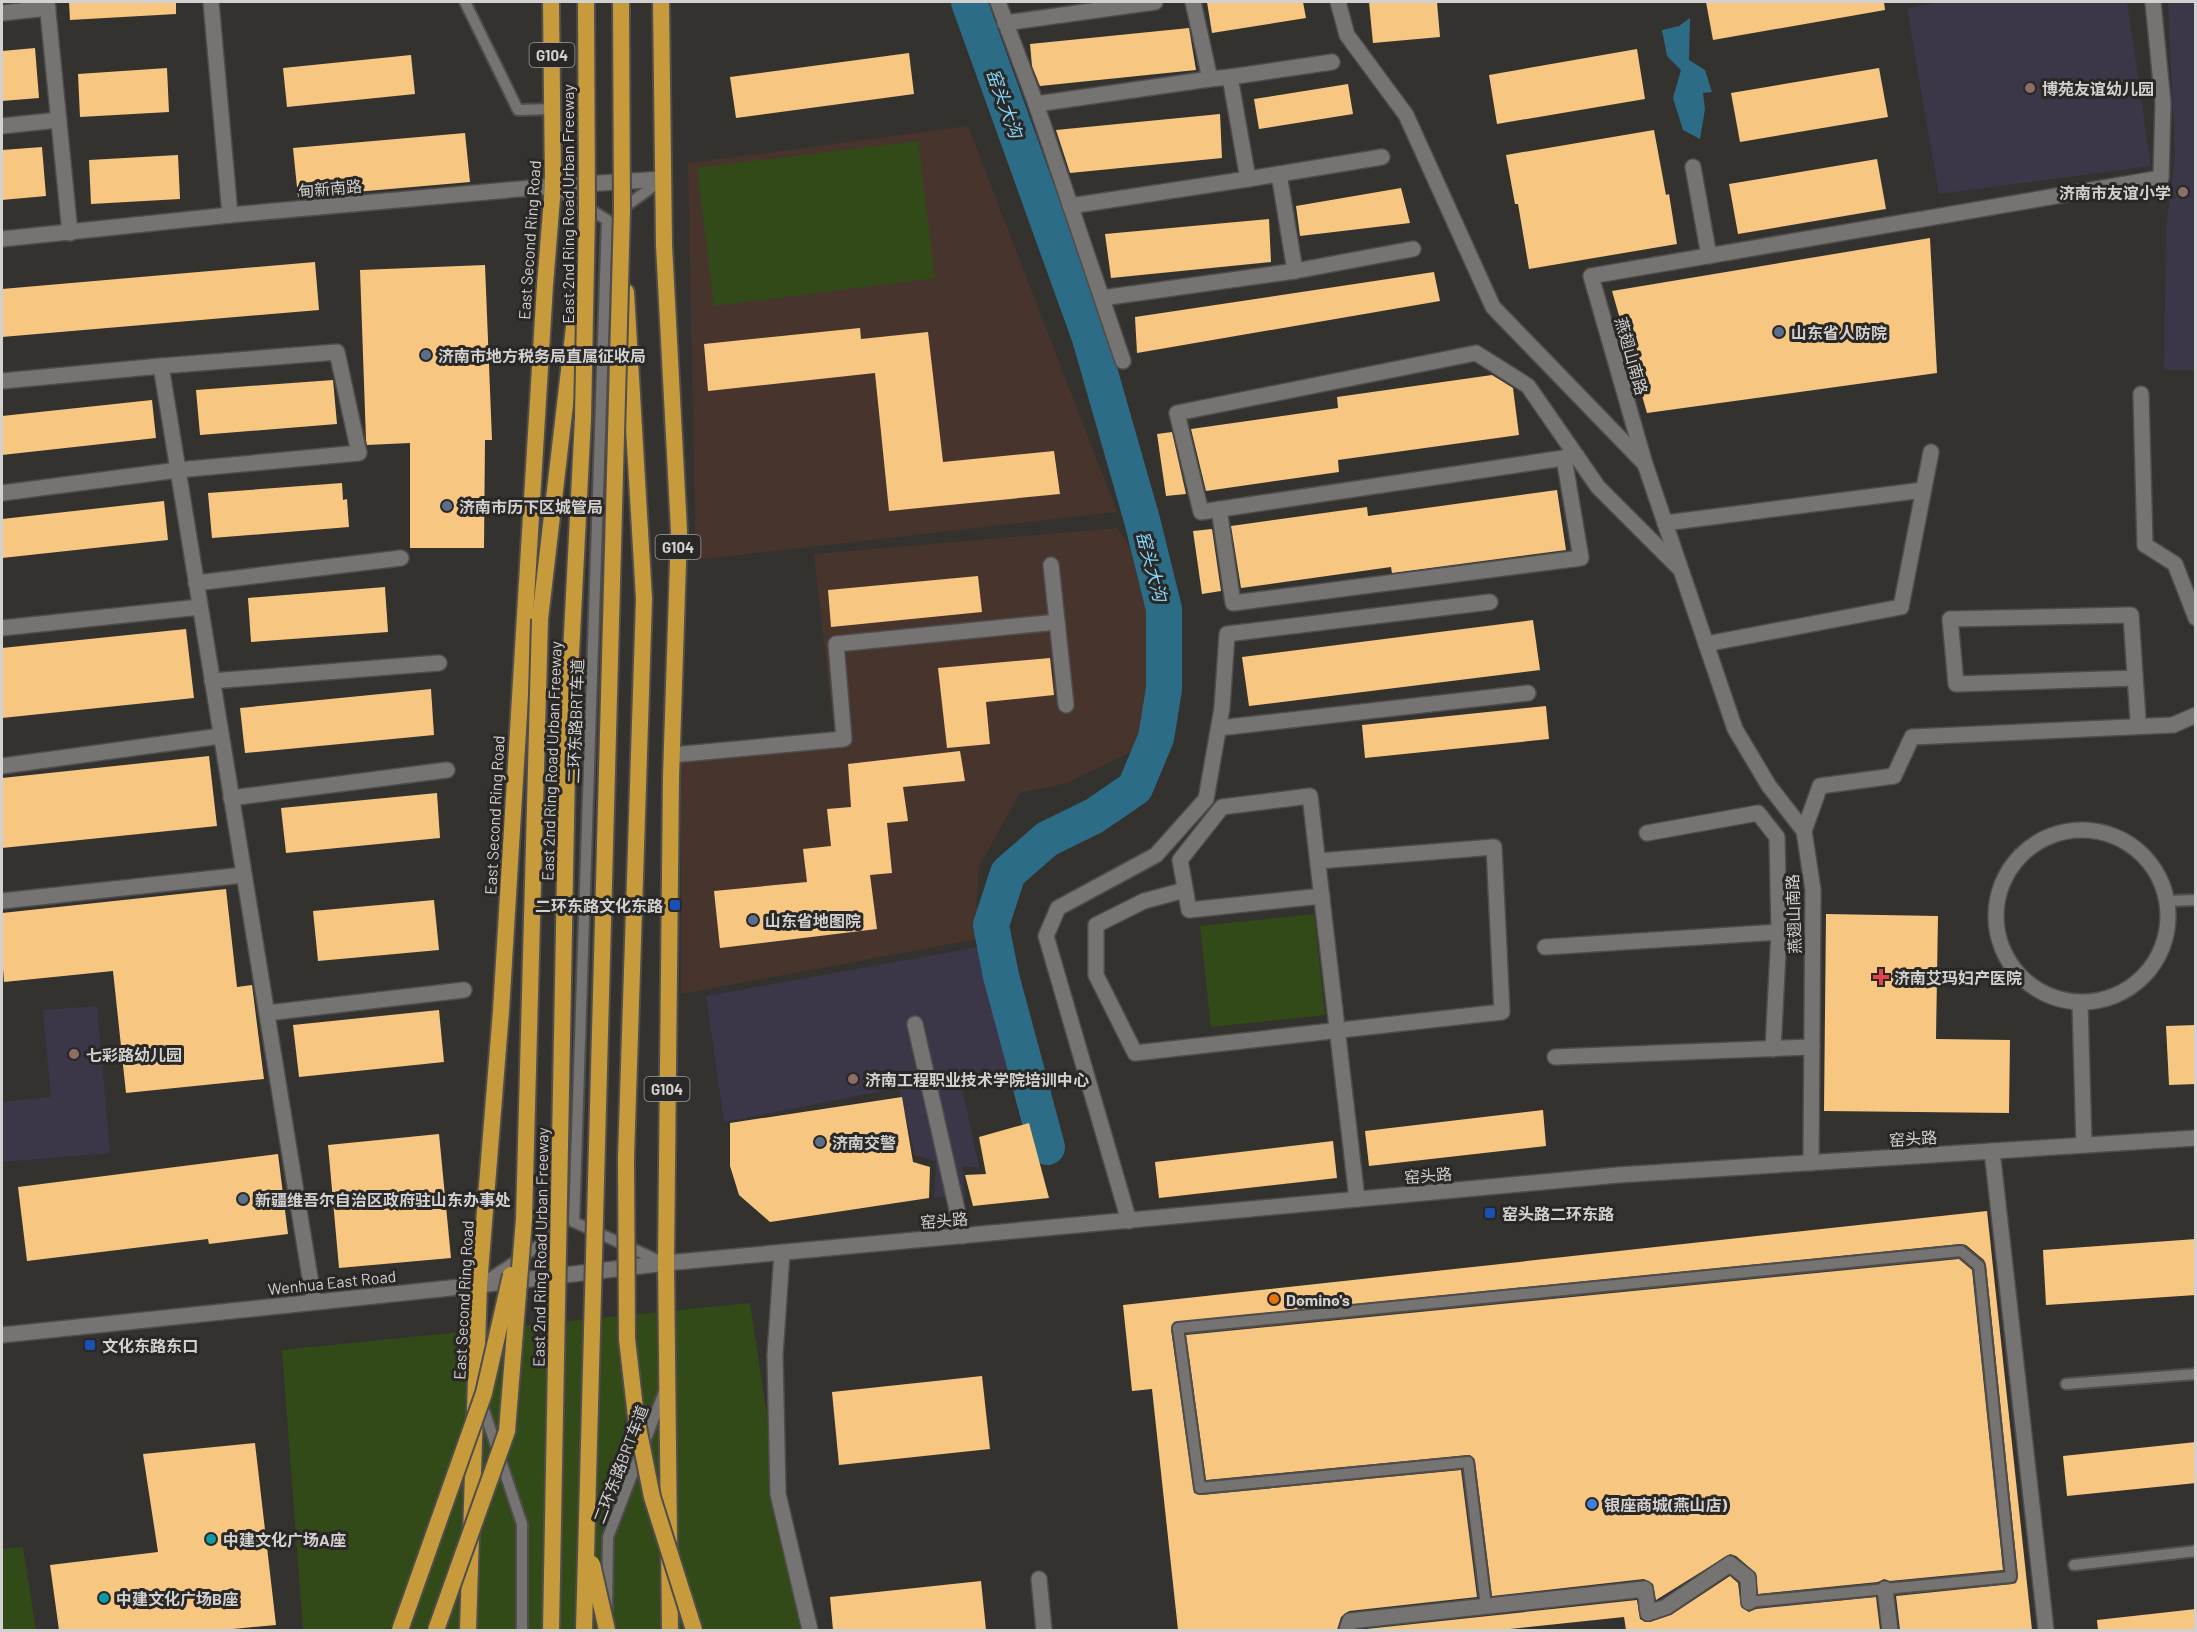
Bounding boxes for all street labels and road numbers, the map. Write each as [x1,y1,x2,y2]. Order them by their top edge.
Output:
road number: G104 [530,43,574,67]
street label: East 2nd Ring Road Urban Freeway [558,84,577,324]
street label: East Second Ring Road [514,160,544,320]
street label: 甸新南路 [297,176,363,200]
street label: 燕翅山南路 [1612,315,1652,397]
road number: G104 [656,535,700,559]
street label: East 2nd Ring Road Urban Freeway [537,640,565,881]
street label: 二环东路BRT车道 [563,658,587,784]
street label: East Second Ring Road [480,735,508,895]
street label: 燕翅山南路 [1782,874,1804,954]
road number: G104 [644,1077,690,1101]
street label: East 2nd Ring Road Urban Freeway [528,1126,552,1367]
street label: 窑头路 [1888,1127,1938,1149]
street label: 窑头路 [1403,1163,1453,1187]
street label: 窑头路 [919,1208,969,1232]
street label: East Second Ring Road [449,1220,477,1380]
street label: Wenhua East Road [267,1266,397,1298]
street label: 二环东路BRT车道 [589,1402,651,1526]

